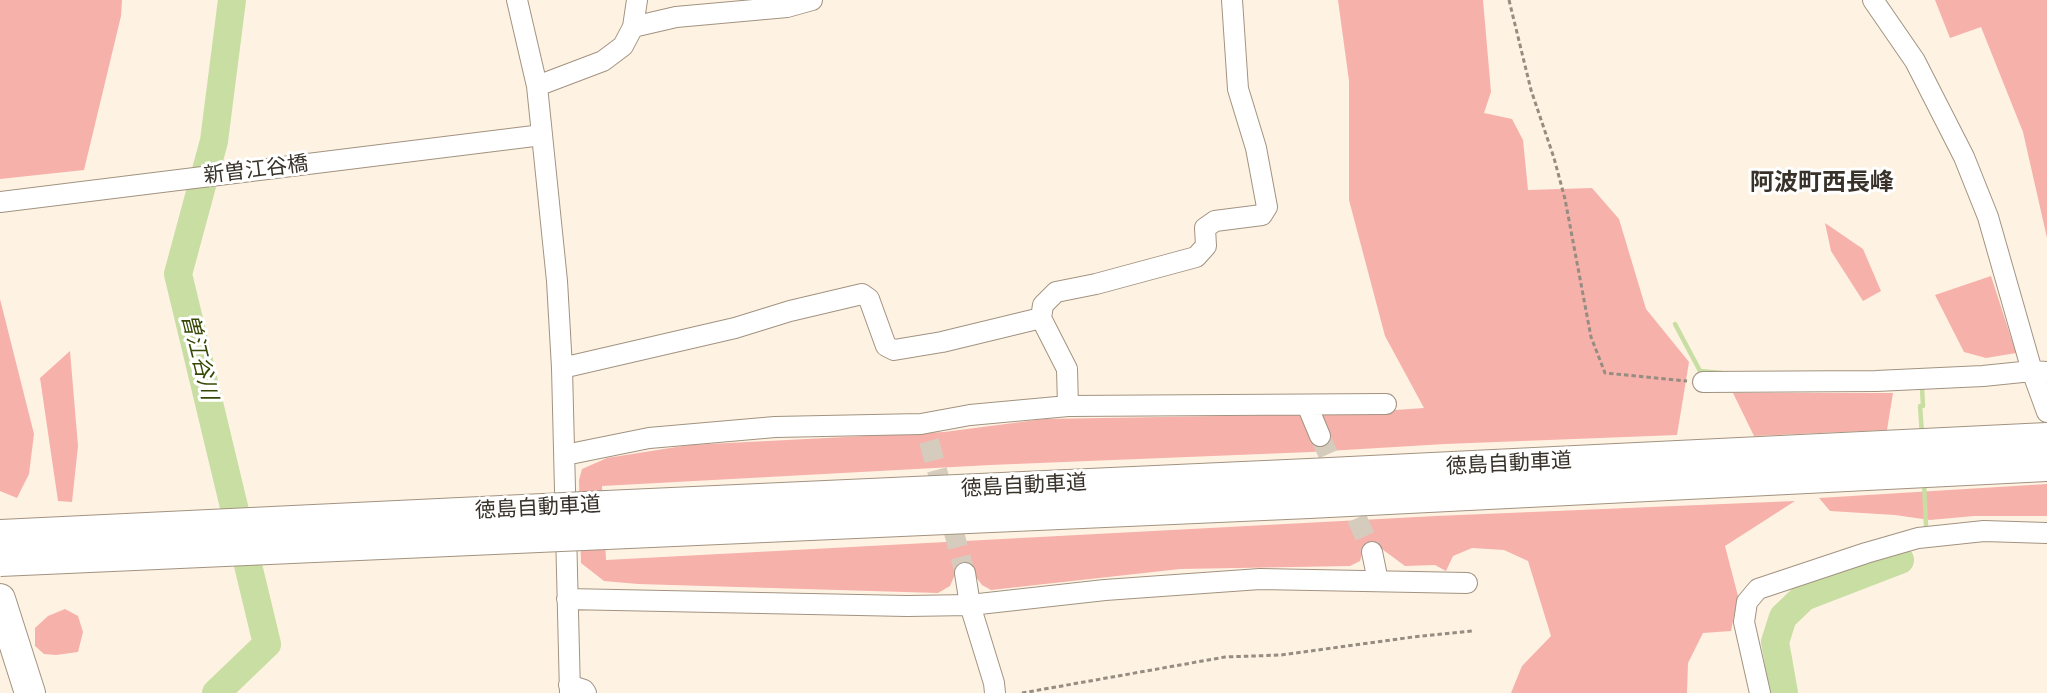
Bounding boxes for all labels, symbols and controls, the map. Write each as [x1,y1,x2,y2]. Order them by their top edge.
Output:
street label: 新曽江谷橋 [202,152,310,190]
district label: 阿波町西長峰 [1750,170,1894,198]
water label: 曽江谷川 [175,311,221,403]
street label: 徳島自動車道 [1445,449,1573,481]
street label: 徳島自動車道 [960,471,1088,503]
street label: 徳島自動車道 [474,493,602,525]

